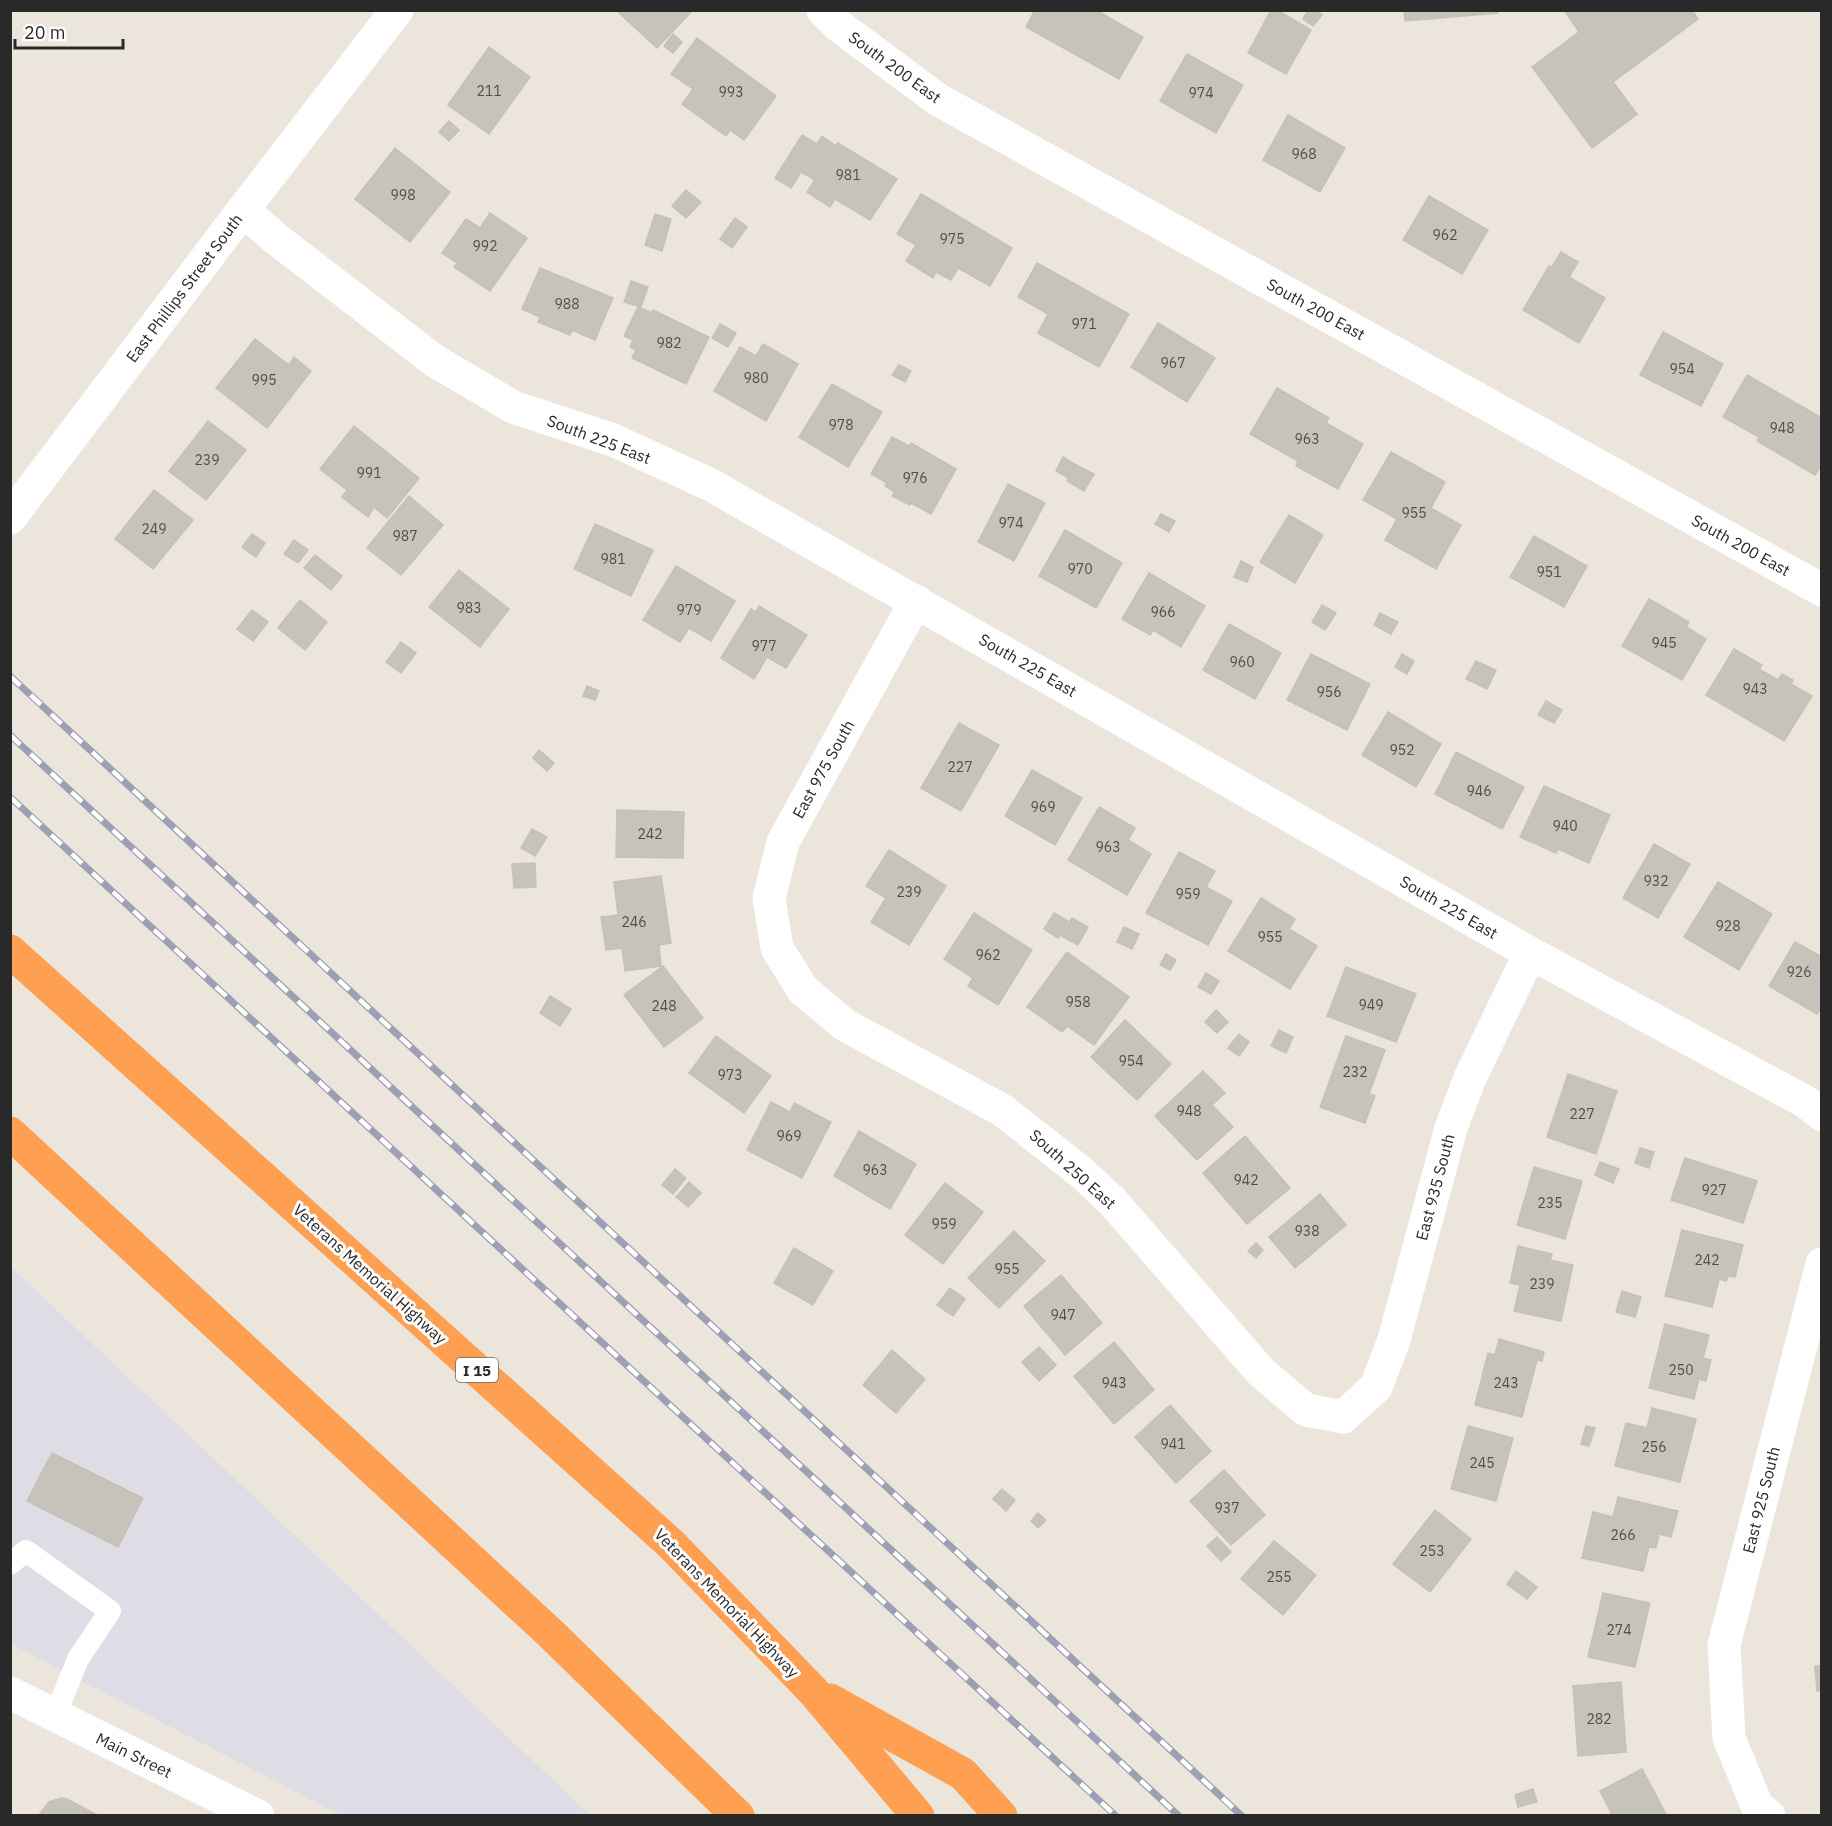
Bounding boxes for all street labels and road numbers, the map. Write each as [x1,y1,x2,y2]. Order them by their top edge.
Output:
street label: South 200 East [845,27,945,107]
street label: East Phillips Street South [122,210,246,366]
street label: South 200 East [1263,274,1369,344]
street label: South 225 East [544,410,654,468]
street label: South 200 East [1688,510,1794,580]
street label: South 225 East [976,629,1080,701]
street label: East 975 South [788,716,858,822]
street label: South 225 East [1397,871,1501,943]
street label: South 250 East [1026,1125,1120,1213]
street label: East 935 South [1411,1131,1459,1243]
street label: Veterans Memorial Highway [289,1200,451,1348]
road number: I 15 [456,1358,498,1382]
street label: East 925 South [1738,1444,1784,1556]
street label: Veterans Memorial Highway [650,1524,804,1682]
street label: Main Street [93,1728,175,1782]

